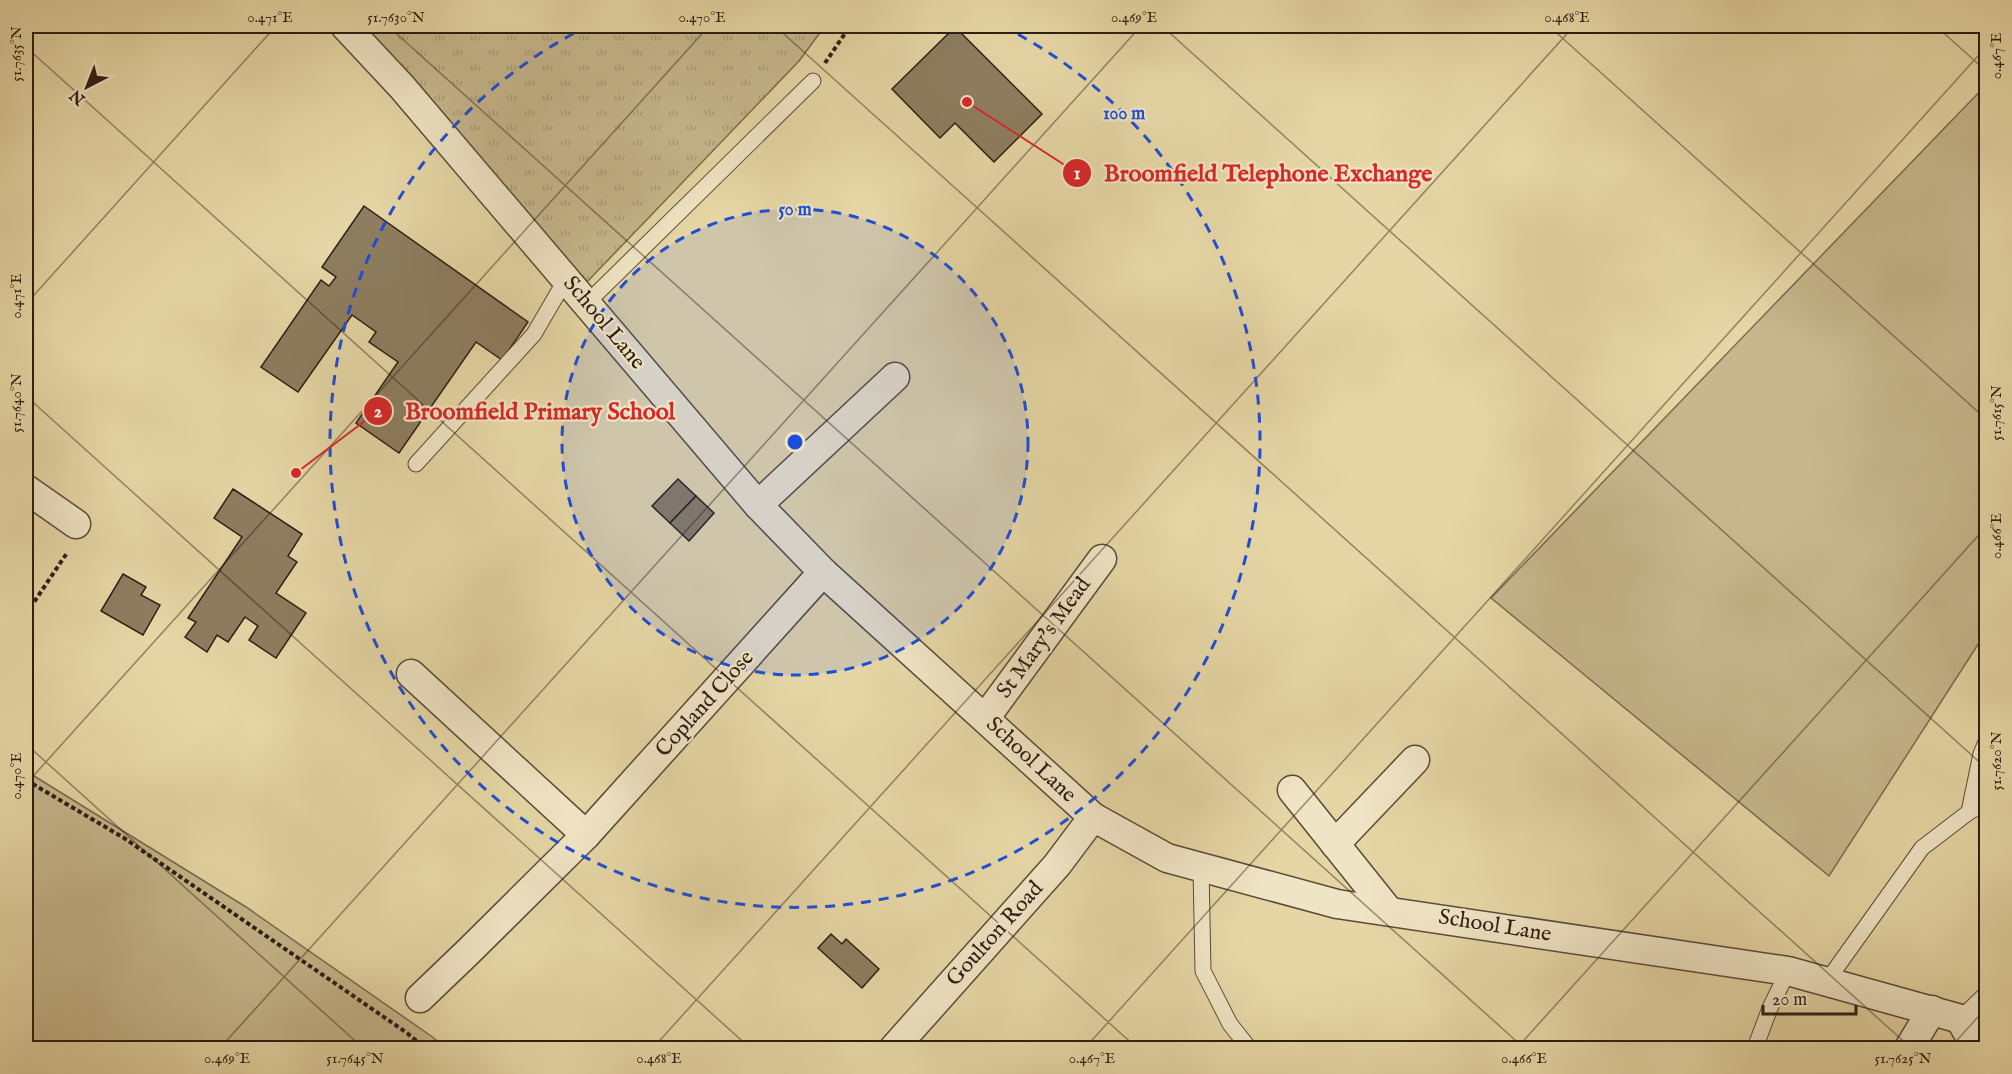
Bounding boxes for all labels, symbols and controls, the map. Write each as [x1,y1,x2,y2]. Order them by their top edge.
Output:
text: 0.471°E [247,8,293,27]
text: 51.7630°N [367,8,425,27]
text: 0.470°E [678,8,726,27]
text: 0.469°E [1111,8,1157,27]
text: 0.468°E [1544,8,1590,27]
text: 51.7635°N [7,26,26,82]
text: 0.467°E [1987,33,2006,79]
north arrow [57,57,117,117]
text: N [66,84,91,109]
text: 100 m [1103,103,1145,126]
callout: Broomfield Telephone Exchange [1062,152,1445,194]
text: Broomfield Telephone Exchange [1104,159,1432,190]
text: 1 [1074,163,1081,186]
text: 50 m [778,199,812,222]
street label: School Lane [557,270,651,376]
text: 0.471°E [7,273,26,319]
text: 51.7640°N [7,373,26,433]
text: 51.7615°N [1987,385,2006,441]
callout: Broomfield Primary School [363,390,687,432]
text: Broomfield Primary School [405,397,675,428]
text: 2 [374,401,383,424]
centre of rings [785,432,805,452]
text: 0.466°E [1987,513,2006,559]
street label: St Mary's Mead [991,572,1098,704]
street label: Copland Close [650,645,760,763]
street label: School Lane [980,711,1082,809]
text: 51.7620°N [1987,732,2006,790]
text: 0.470°E [7,752,26,800]
street label: Goulton Road [940,875,1050,992]
street label: School Lane [1437,903,1553,949]
scale bar [1763,978,1856,1016]
text: 20 m [1772,989,1807,1012]
text: 0.469°E [204,1049,250,1068]
text: 51.7645°N [326,1049,384,1068]
text: 0.468°E [636,1049,682,1068]
text: 0.467°E [1069,1049,1115,1068]
text: 0.466°E [1501,1049,1547,1068]
text: 51.7625°N [1875,1049,1931,1068]

